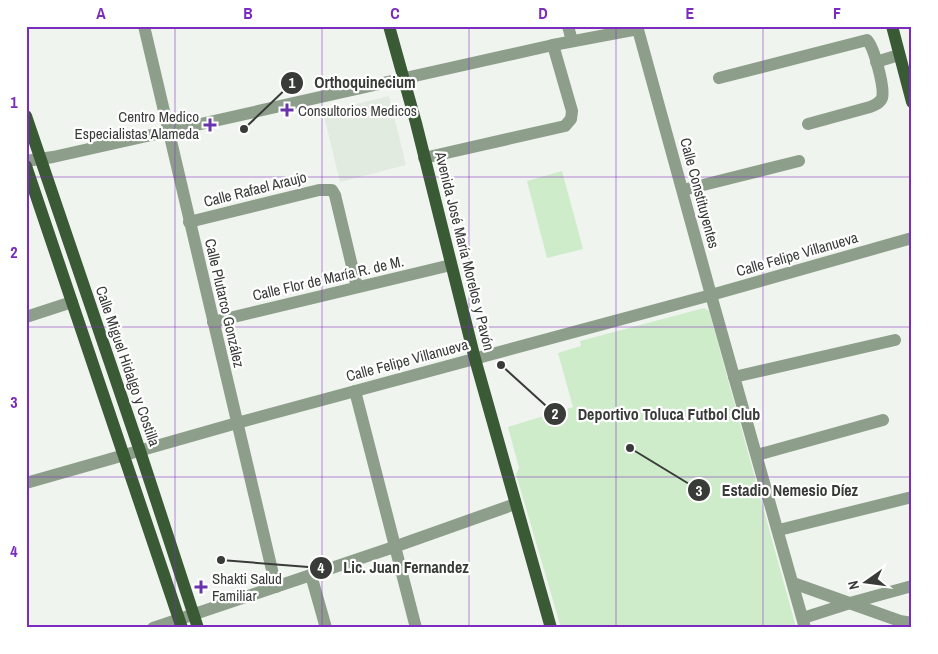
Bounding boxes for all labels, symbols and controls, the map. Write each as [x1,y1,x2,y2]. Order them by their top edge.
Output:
text: A [96,2,106,24]
text: B [243,2,253,24]
text: C [390,2,400,24]
text: D [538,2,548,24]
text: E [686,2,695,24]
text: F [833,2,841,24]
callout: Orthoquinecium [279,67,425,98]
text: Orthoquinecium [314,71,416,93]
text: 1 [289,72,296,93]
text: 1 [10,91,18,113]
place label: Consultorios Medicos [298,100,417,121]
marker: Consultorios Medicos [280,103,294,117]
place label: Centro Medico Especialistas Alameda [75,106,199,144]
marker: Centro Medico Especialistas Alameda [203,118,217,132]
street label: Calle Constituyentes [675,135,725,251]
street label: Avenida José María Morelos y Pavón [430,148,500,353]
street label: Calle Rafael Araujo [201,166,309,212]
street label: Calle Felipe Villanueva [734,227,860,281]
street label: Calle Plutarco González [200,236,250,370]
text: 2 [10,241,18,263]
street label: Calle Flor de María R. de M. [250,250,406,306]
street label: Calle Miguel Hidalgo y Costilla [91,283,165,449]
street label: Calle Felipe Villanueva [344,334,471,386]
text: 3 [10,391,18,413]
callout: Deportivo Toluca Futbol Club [542,399,770,430]
text: 2 [552,403,559,424]
text: Deportivo Toluca Futbol Club [578,403,760,425]
callout: Estadio Nemesio Díez [686,475,868,506]
text: Estadio Nemesio Díez [722,479,859,501]
text: 3 [696,480,703,501]
text: 4 [10,540,18,562]
callout: Lic. Juan Fernandez [308,552,479,583]
text: Lic. Juan Fernandez [343,556,469,578]
north arrow [840,556,890,606]
text: 4 [318,557,325,578]
place label: Shakti Salud Familiar [212,568,282,606]
text: N [844,579,863,591]
marker: Shakti Salud Familiar [194,580,208,594]

